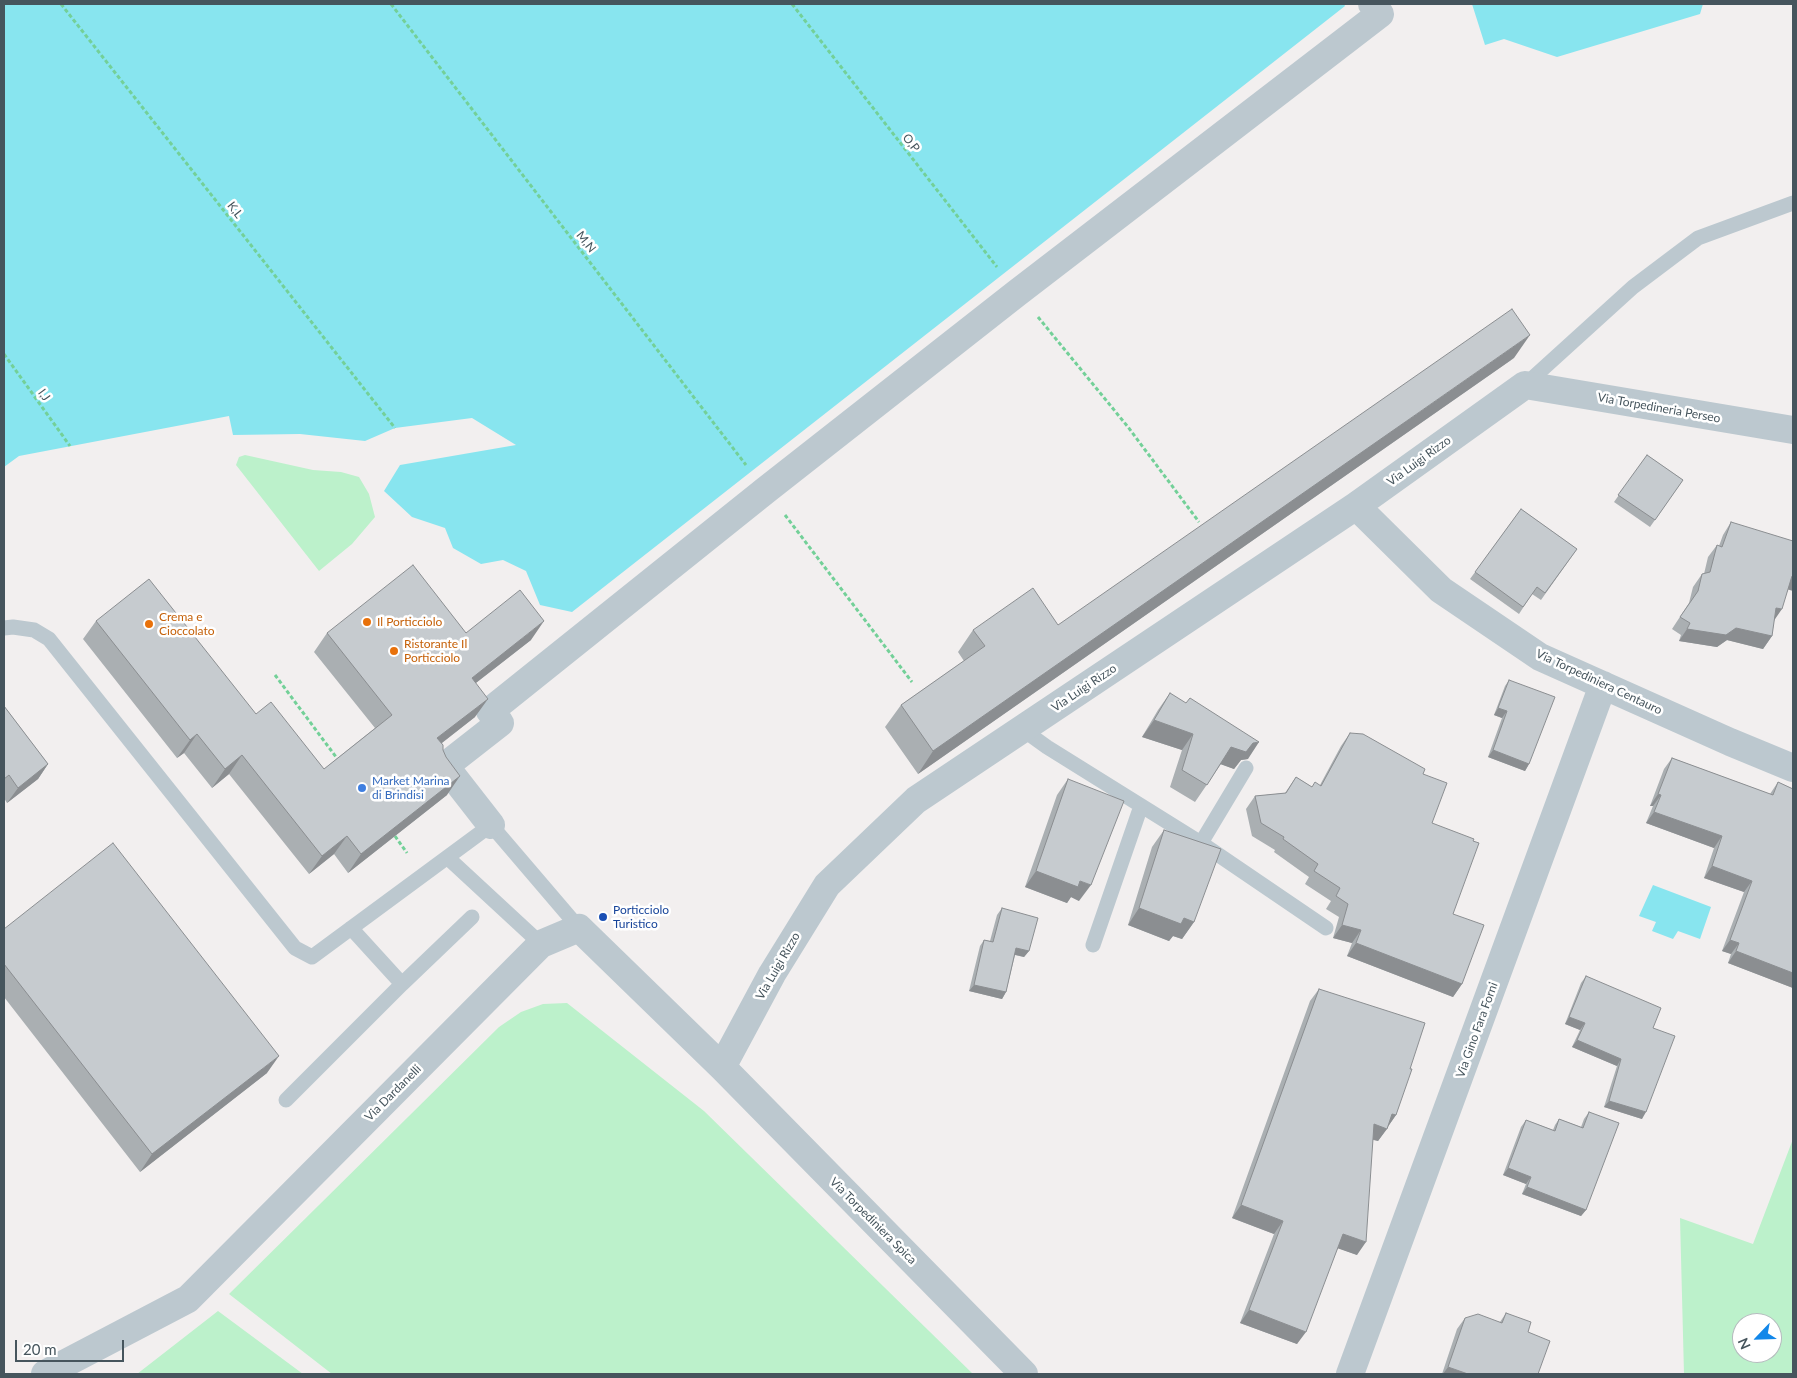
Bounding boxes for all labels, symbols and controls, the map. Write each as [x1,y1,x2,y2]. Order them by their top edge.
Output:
street label: O,P [899,131,923,155]
street label: K,L [224,199,246,221]
street label: M,N [573,228,599,256]
street label: I,J [35,386,53,404]
street label: Via Torpedineria Perseo [1596,390,1722,426]
street label: Via Luigi Rizzo [1384,433,1454,489]
place label: Crema e Cioccolato [159,610,215,638]
place label: Il Porticciolo [377,615,442,629]
marker: Il Porticciolo [361,616,373,628]
marker: Crema e Cioccolato [143,618,155,630]
place label: Ristorante Il Porticciolo [404,637,467,665]
marker: Ristorante Il Porticciolo [388,645,400,657]
street label: Via Torpediniera Centauro [1534,646,1664,718]
street label: Via Luigi Rizzo [1049,661,1119,715]
place label: Market Marina di Brindisi [372,774,450,802]
marker: Market Marina di Brindisi [356,782,368,794]
place label: Porticciolo Turistico [613,903,669,931]
marker: Porticciolo Turistico [597,911,609,923]
street label: Via Luigi Rizzo [753,930,803,1002]
street label: Via Gino Fara Forni [1453,980,1501,1080]
street label: Via Dardanelli [362,1062,424,1124]
street label: Via Torpediniera Spica [827,1175,919,1267]
north arrow [1732,1313,1782,1363]
scale bar [18,1330,126,1362]
text: N [1734,1336,1754,1352]
text: 20 m [23,1340,57,1358]

